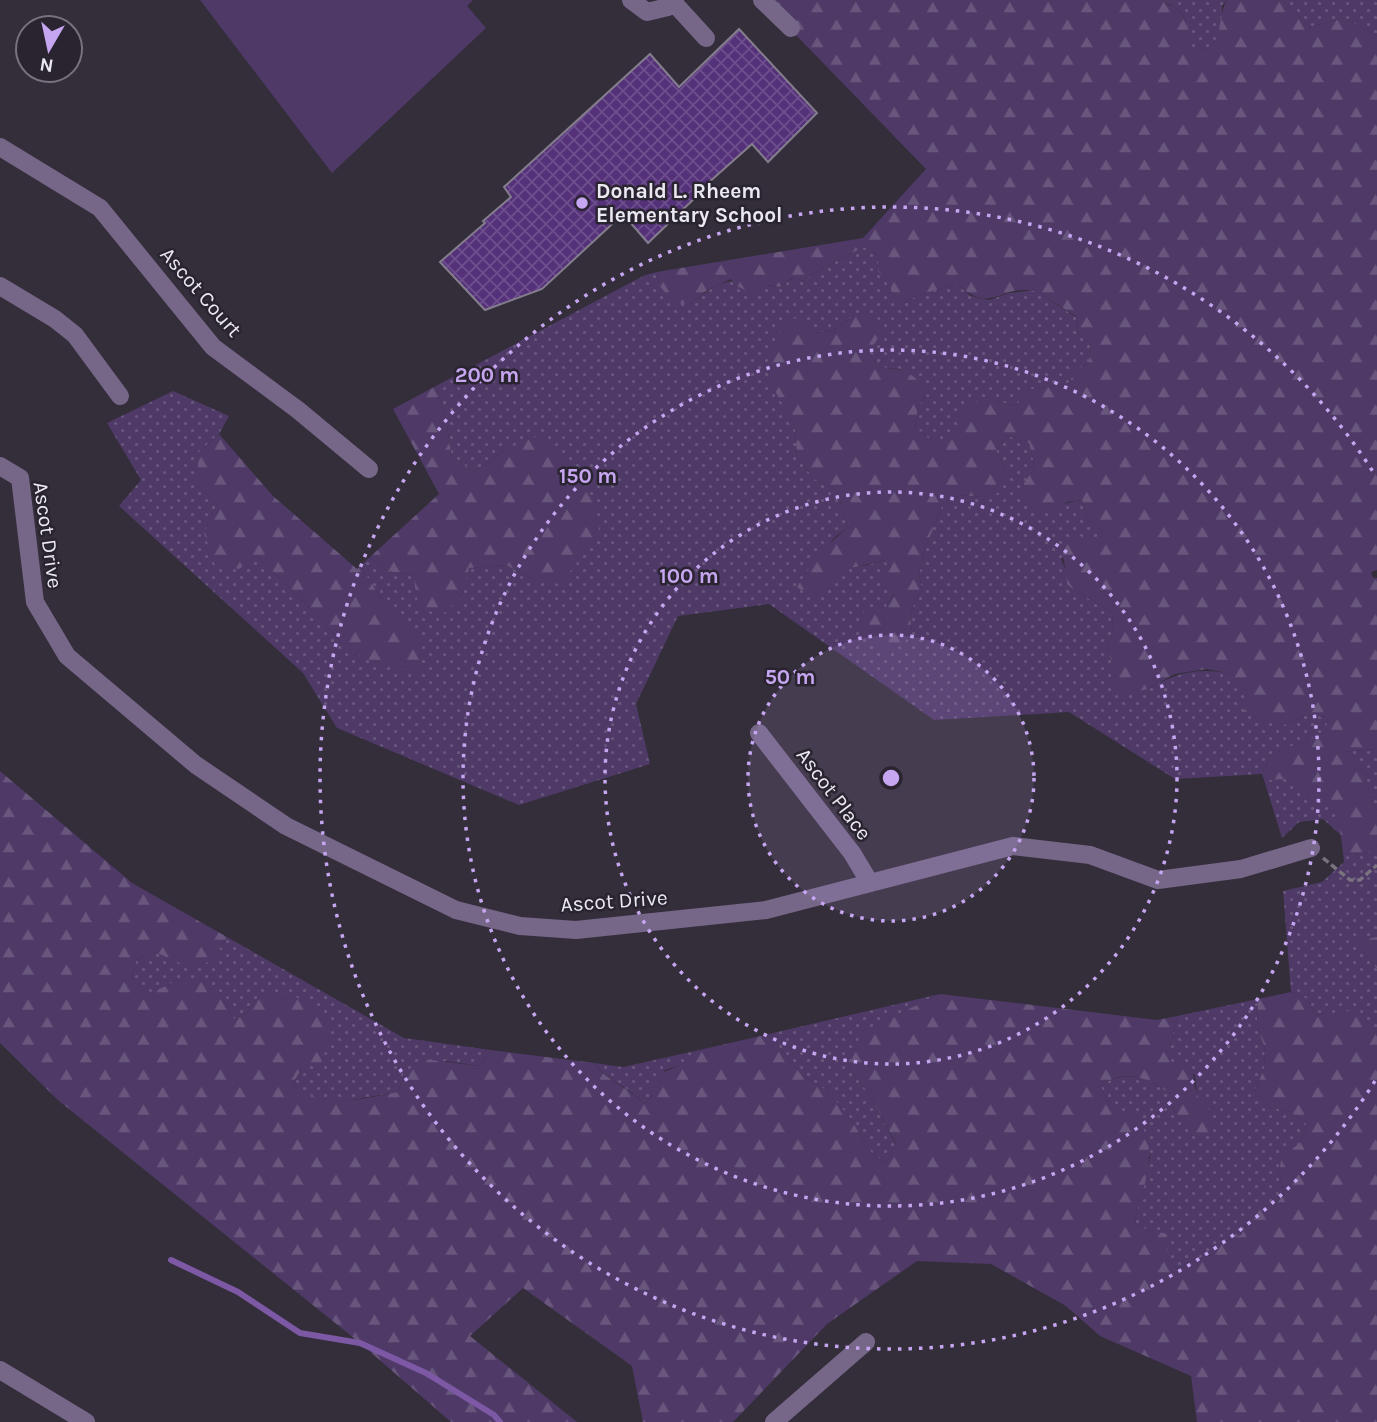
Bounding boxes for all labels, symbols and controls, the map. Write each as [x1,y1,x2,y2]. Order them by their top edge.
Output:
north arrow [14,14,84,84]
text: N [38,53,55,77]
place label: Donald L. Rheem Elementary School [596,179,782,227]
marker: Donald L. Rheem Elementary School [574,195,590,211]
street label: Ascot Court [156,242,246,342]
text: 200 m [455,363,519,387]
text: 150 m [559,464,617,488]
street label: Ascot Drive [29,480,67,590]
text: 100 m [659,564,719,588]
text: 50 m [765,665,815,689]
street label: Ascot Place [792,743,876,845]
centre of rings [879,766,903,790]
street label: Ascot Drive [560,885,668,917]

